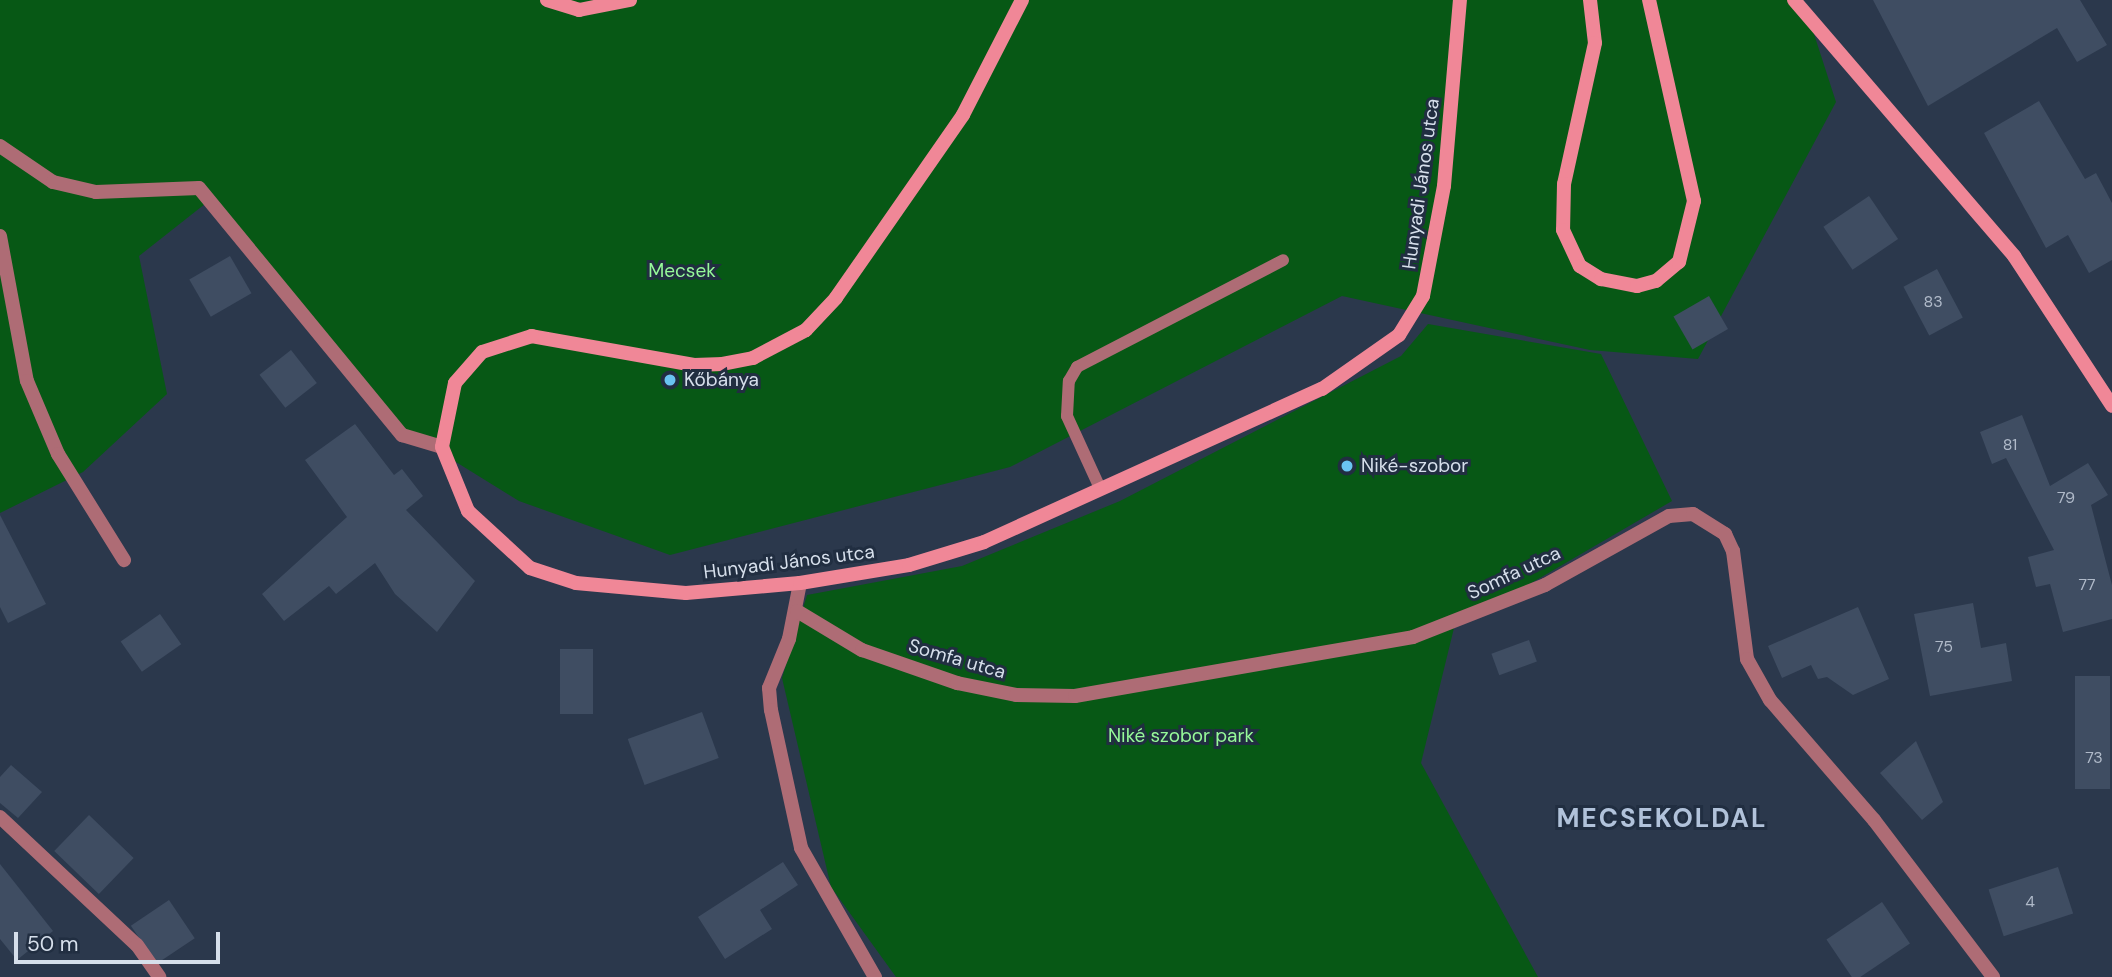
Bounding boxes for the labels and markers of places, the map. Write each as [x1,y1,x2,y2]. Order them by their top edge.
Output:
place label: Kőbánya [684,369,759,391]
marker: Kőbánya [662,372,678,388]
place label: Niké-szobor [1361,455,1468,477]
marker: Niké-szobor [1339,458,1355,474]

